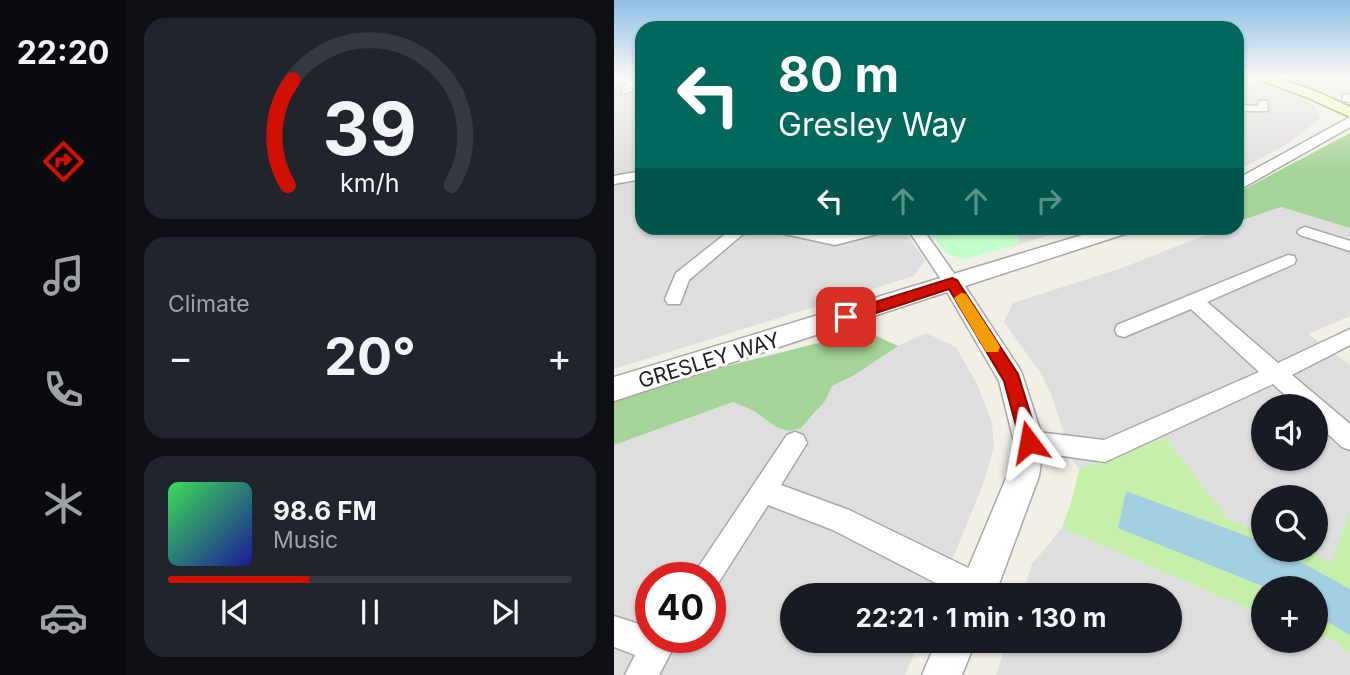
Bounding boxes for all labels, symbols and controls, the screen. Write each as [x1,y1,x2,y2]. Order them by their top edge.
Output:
text: 22:20 [17,33,109,72]
text: 80 m [778,45,899,104]
icon: left [663,49,754,140]
text: 39 [323,84,417,173]
text: Gresley Way [778,105,967,144]
icon: directions [39,137,88,186]
text: km/h [340,167,400,197]
icon: left [811,182,849,220]
icon: ahead [884,182,922,220]
icon: ahead [957,182,995,220]
icon: right [1030,182,1068,220]
icon: music [39,251,88,300]
pin [816,287,876,347]
text: Climate [168,290,250,318]
icon: arrive [827,298,865,336]
text: 20° [324,325,416,388]
street label: GRESLEY WAY [635,327,783,393]
text: − [168,334,193,380]
text: + [547,334,572,380]
icon: phone [39,365,88,414]
map controls [1251,394,1328,653]
button: sound [1251,394,1328,471]
position arrow [992,405,1066,479]
icon: climate [39,479,88,528]
button: search [1251,485,1328,562]
text: 98.6 FM [273,495,377,526]
text: Music [273,526,338,554]
speed limit sign: 40 [635,562,726,653]
button: + [1251,576,1328,653]
icon: car [39,593,88,642]
icon: previous [216,593,254,631]
icon: pause [351,593,389,631]
icon: next [486,593,524,631]
text: 22:21 · 1 min · 130 m [856,602,1106,633]

